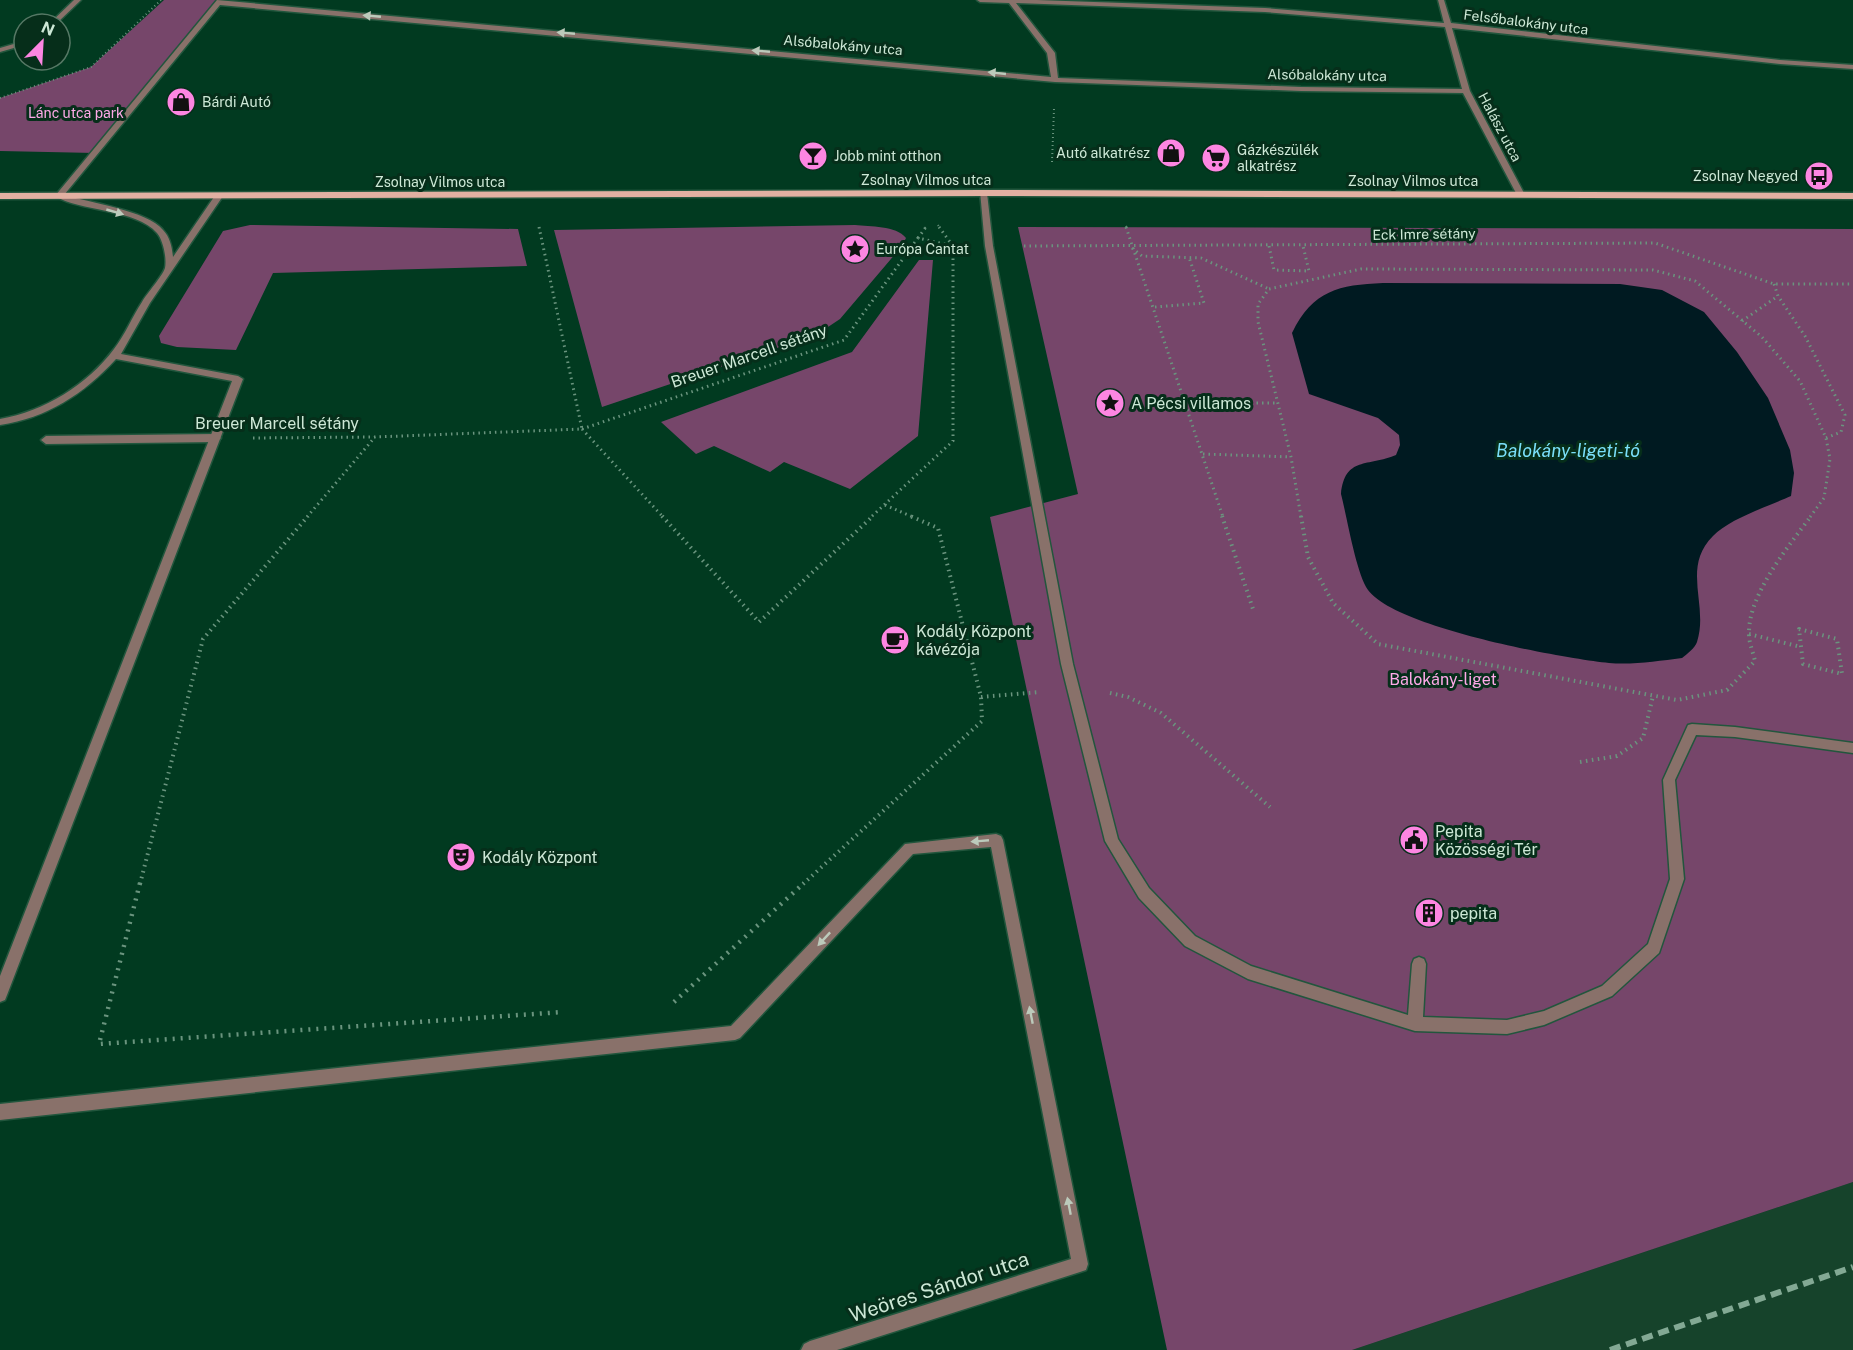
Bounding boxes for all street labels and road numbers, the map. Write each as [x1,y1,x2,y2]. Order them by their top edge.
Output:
street label: Felsőbalokány utca [1463,6,1589,38]
street label: Alsóbalokány utca [783,32,903,58]
street label: Alsóbalokány utca [1267,66,1387,84]
street label: Halász utca [1475,90,1525,164]
street label: Zsolnay Vilmos utca [861,172,991,188]
street label: Zsolnay Vilmos utca [1348,173,1478,189]
street label: Zsolnay Vilmos utca [375,174,505,190]
street label: Eck Imre sétány [1372,225,1476,243]
street label: Breuer Marcell sétány [668,320,830,392]
street label: Breuer Marcell sétány [195,414,359,433]
street label: Weöres Sándor utca [846,1247,1032,1327]

